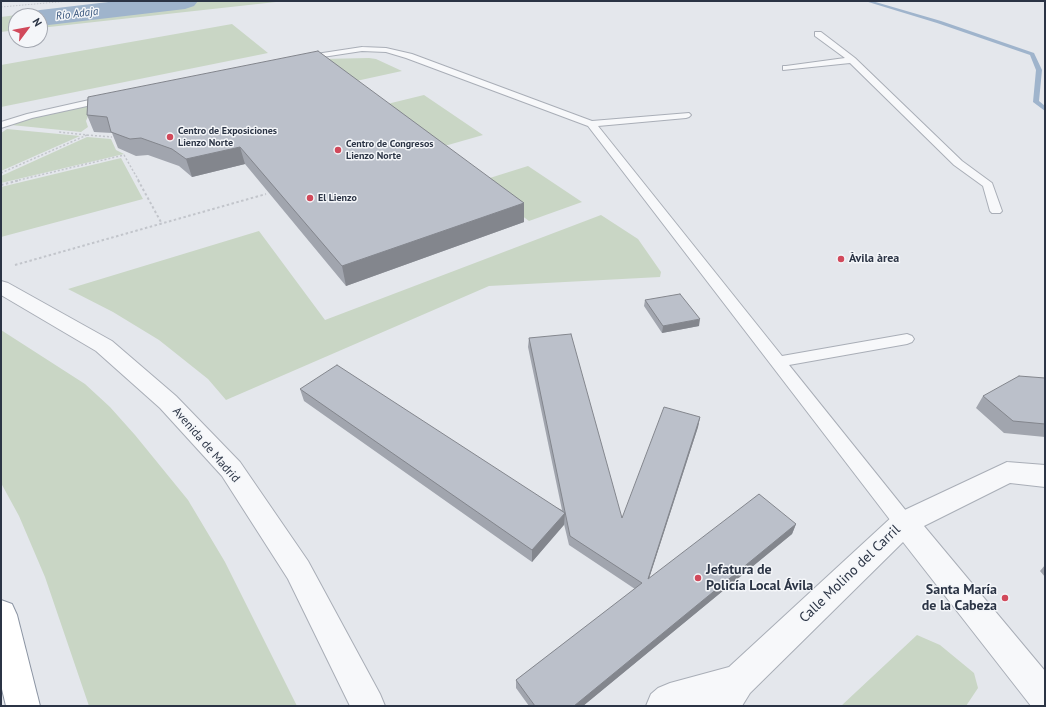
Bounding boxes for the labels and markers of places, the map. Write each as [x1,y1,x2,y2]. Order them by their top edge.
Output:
place label: Centro de Exposiciones Lienzo Norte [178,125,277,148]
marker: Centro de Exposiciones Lienzo Norte [165,132,175,142]
place label: Centro de Congresos Lienzo Norte [346,138,433,162]
marker: Centro de Congresos Lienzo Norte [333,145,343,155]
place label: El Lienzo [318,192,357,204]
marker: El Lienzo [305,193,315,203]
place label: Àvila àrea [849,252,899,266]
marker: Àvila àrea [836,254,846,264]
place label: Jefatura de Policía Local Ávila [706,562,813,594]
marker: Jefatura de Policía Local Ávila [693,573,703,583]
place label: Santa María de la Cabeza [922,582,997,614]
marker: Santa María de la Cabeza [1000,593,1010,603]

